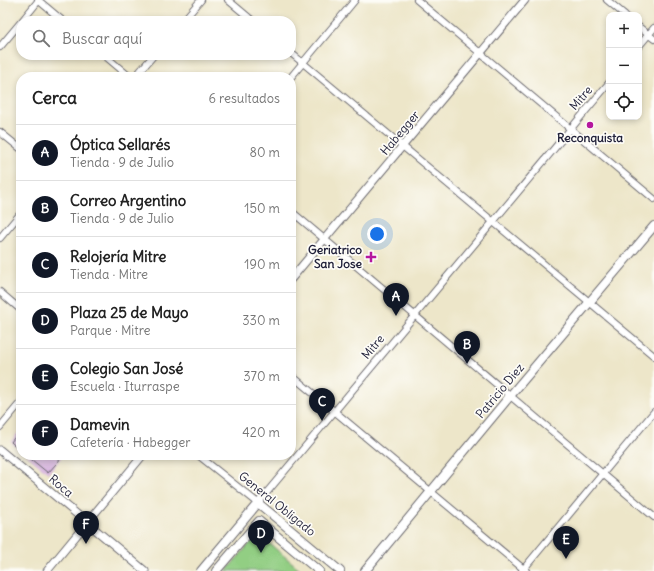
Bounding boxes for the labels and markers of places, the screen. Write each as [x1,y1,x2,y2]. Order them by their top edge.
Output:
marker: Reconquista [585,120,595,130]
place label: Reconquista [557,130,623,146]
place label: Geriatrico San Jose [308,242,363,271]
marker: Geriatrico San Jose [365,251,377,263]
pin: A [383,283,409,316]
pin: B [454,331,480,364]
pin: C [309,388,335,421]
pin: F [73,511,99,544]
pin: D [248,520,274,553]
pin: E [553,526,579,559]

